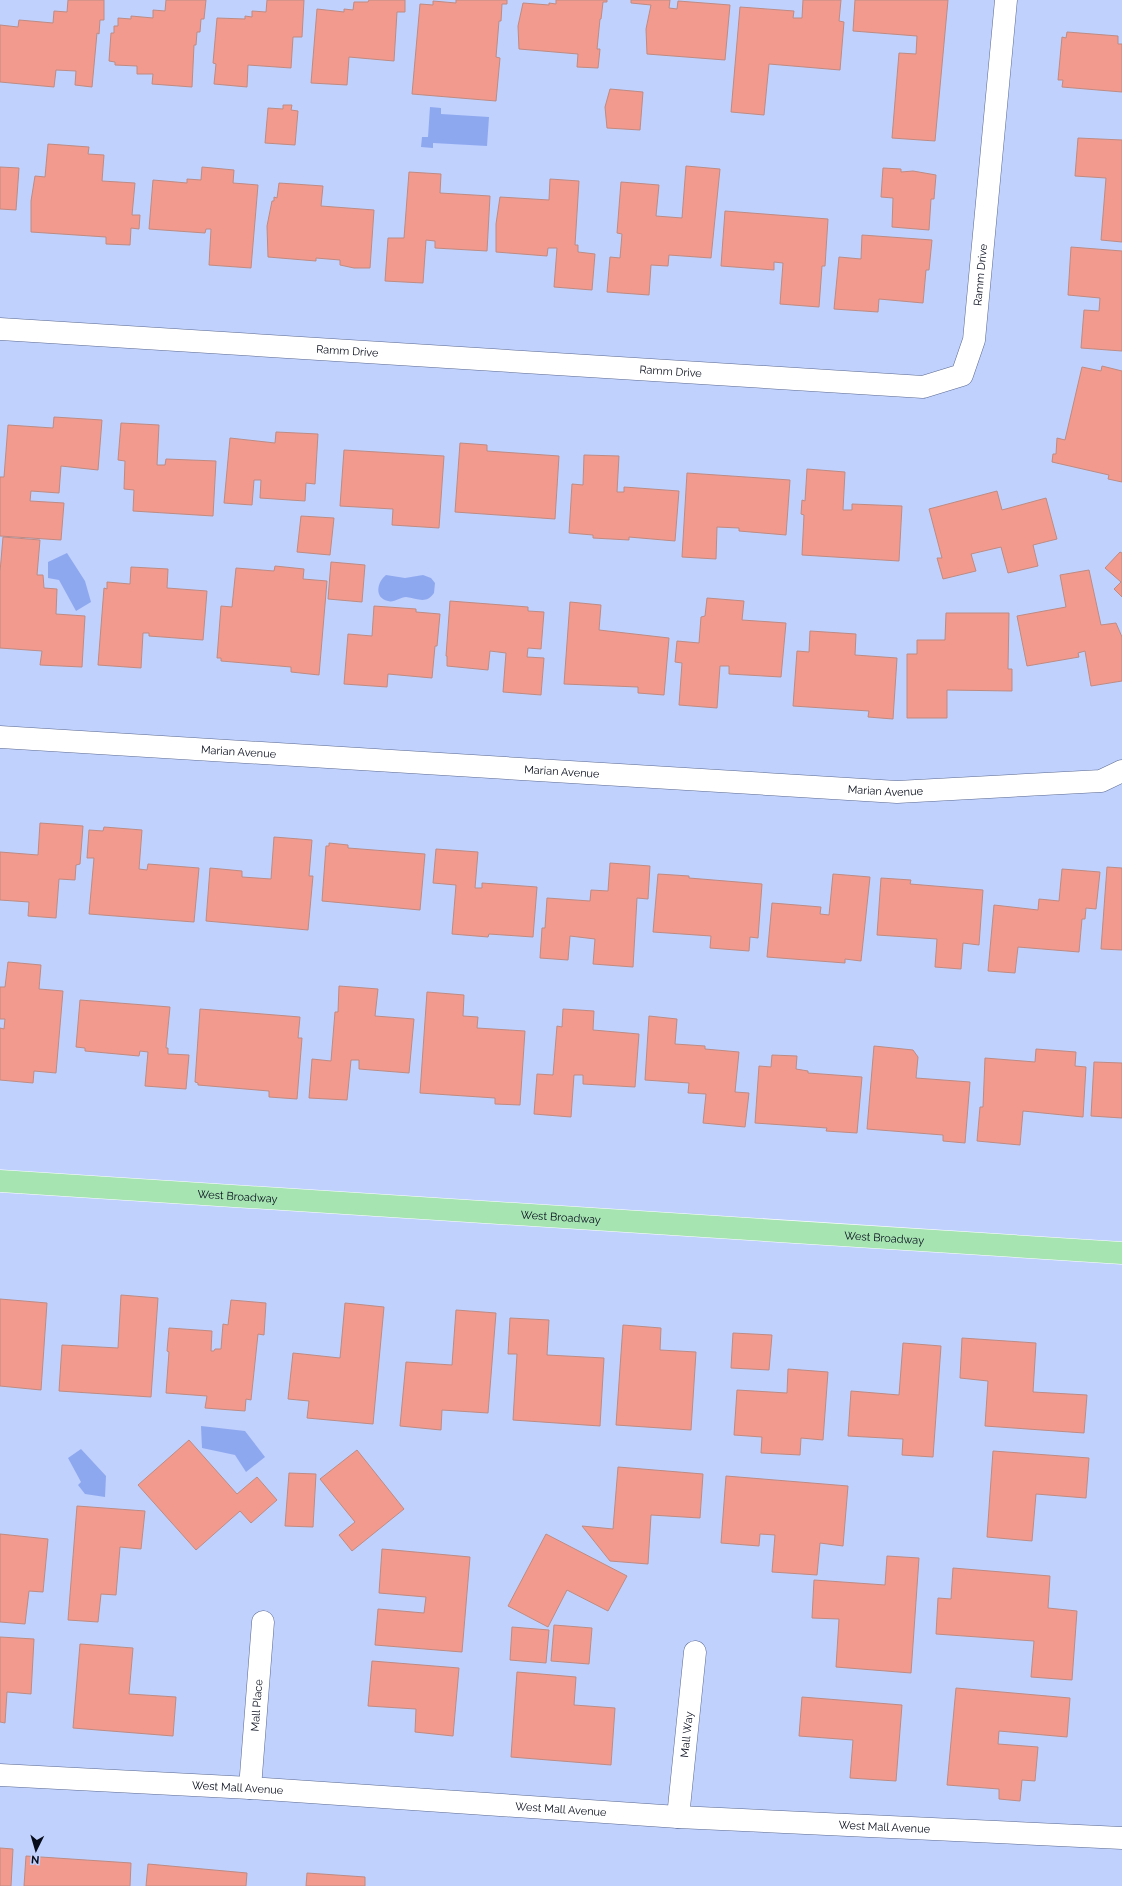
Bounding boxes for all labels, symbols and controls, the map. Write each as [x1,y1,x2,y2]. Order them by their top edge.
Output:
street label: Ramm Drive [971,243,990,307]
street label: Ramm Drive [316,343,379,360]
street label: Ramm Drive [639,363,703,380]
street label: Marian Avenue [200,743,277,761]
street label: Marian Avenue [524,763,600,781]
street label: Marian Avenue [847,783,924,799]
street label: West Broadway [197,1188,278,1206]
street label: West Broadway [520,1208,601,1227]
street label: West Broadway [844,1229,925,1247]
street label: Mall Place [248,1678,266,1732]
street label: Mall Way [678,1711,696,1758]
street label: West Mall Avenue [192,1779,284,1797]
street label: West Mall Avenue [515,1800,608,1819]
street label: West Mall Avenue [838,1819,931,1836]
north arrow [16,1830,56,1870]
text: N [30,1853,40,1866]

